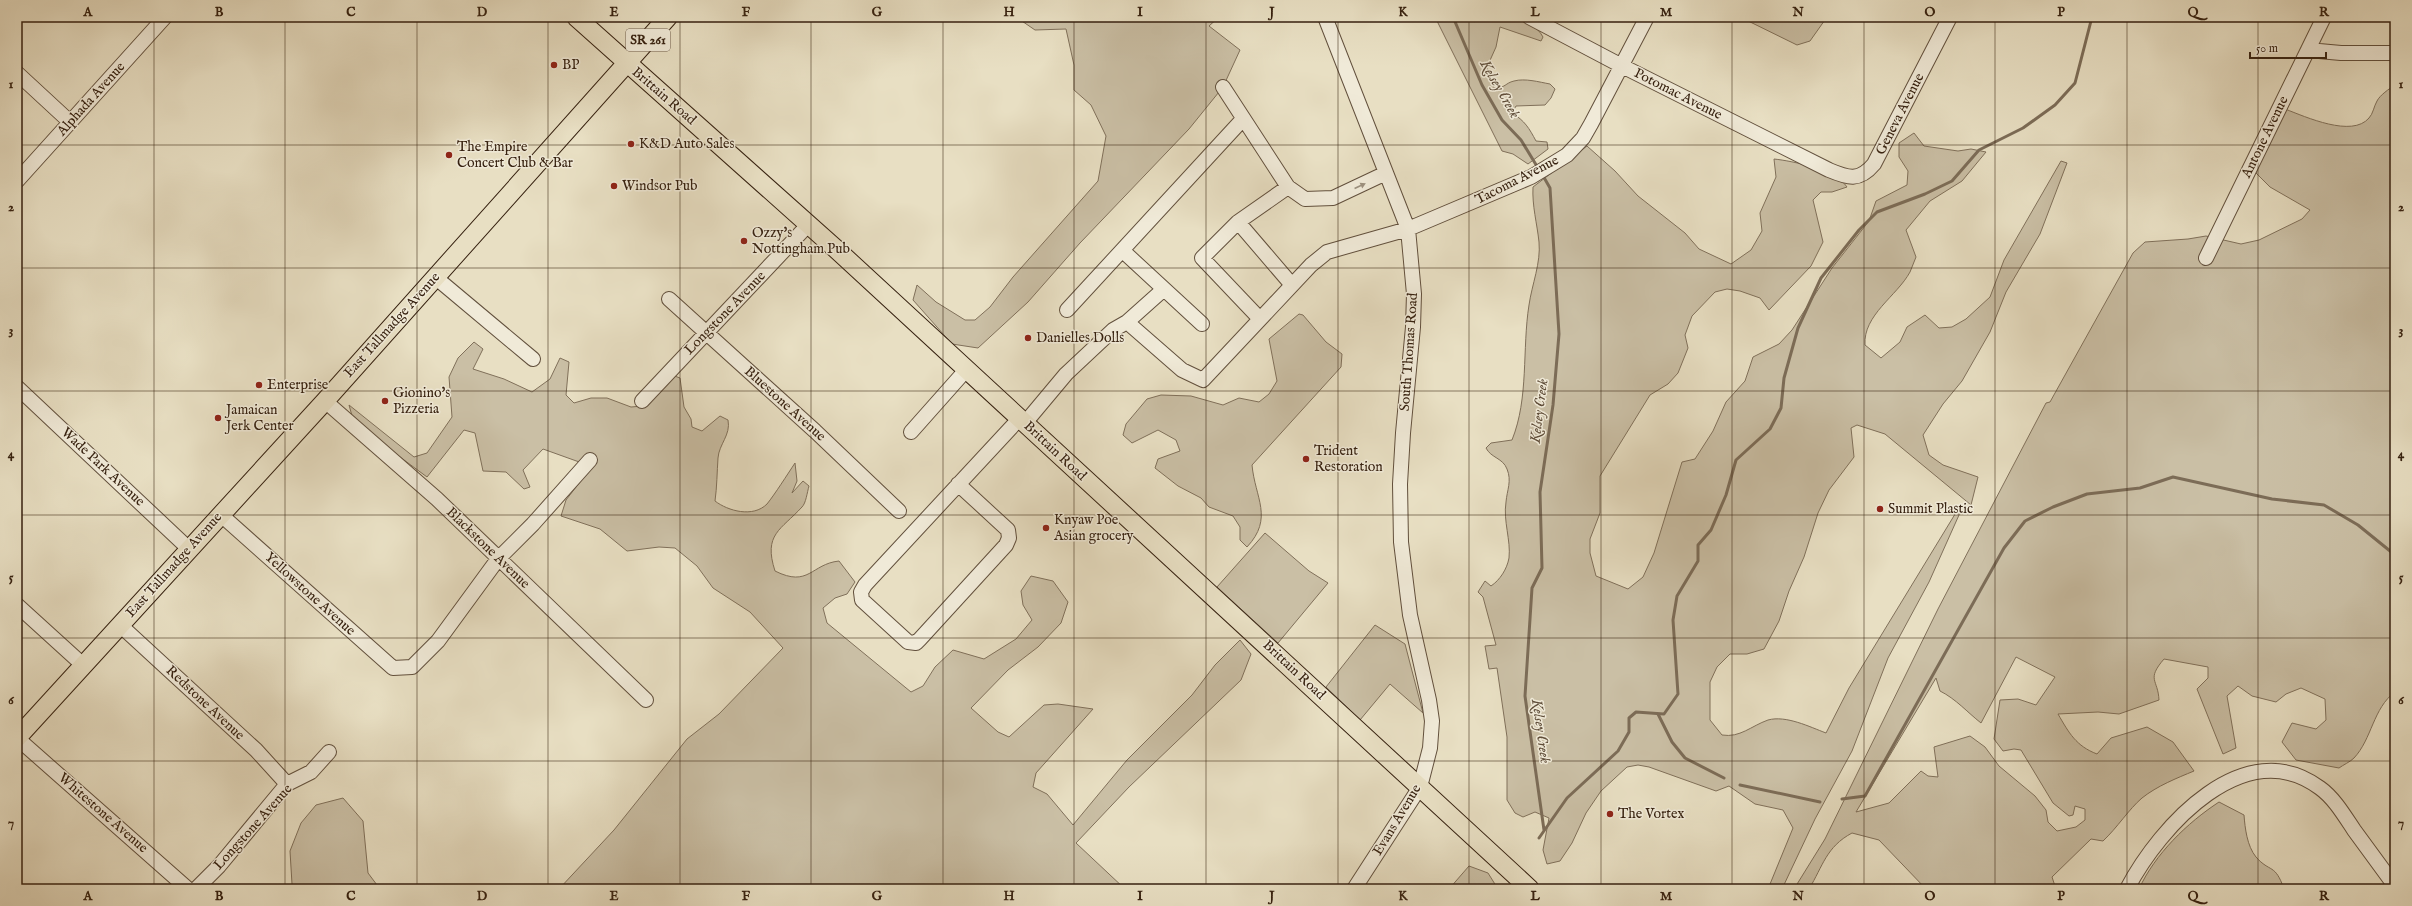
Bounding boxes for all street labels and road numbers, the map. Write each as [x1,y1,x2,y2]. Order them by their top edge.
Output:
road number: SR 261 [626,29,670,51]
street label: Alphada Avenue [52,58,129,141]
street label: Brittain Road [628,63,700,129]
street label: Potomac Avenue [1631,64,1726,124]
street label: Geneva Avenue [1872,70,1929,158]
street label: Antone Avenue [2237,93,2293,182]
street label: Tacoma Avenue [1472,151,1562,209]
street label: Longstone Avenue [680,267,770,359]
street label: East Tallmadge Avenue [340,268,444,381]
street label: South Thomas Road [1396,292,1422,412]
street label: Bluestone Avenue [740,363,830,446]
street label: Brittain Road [1020,417,1091,485]
street label: Wade Park Avenue [57,424,149,511]
street label: Blackstone Avenue [442,503,534,593]
street label: East Tallmadge Avenue [122,508,226,621]
street label: Yellowstone Avenue [261,548,360,640]
street label: Brittain Road [1259,636,1330,704]
street label: Redstone Avenue [162,662,249,745]
street label: Whitestone Avenue [54,769,152,857]
street label: Longstone Avenue [210,780,297,874]
street label: Evans Avenue [1369,781,1426,859]

